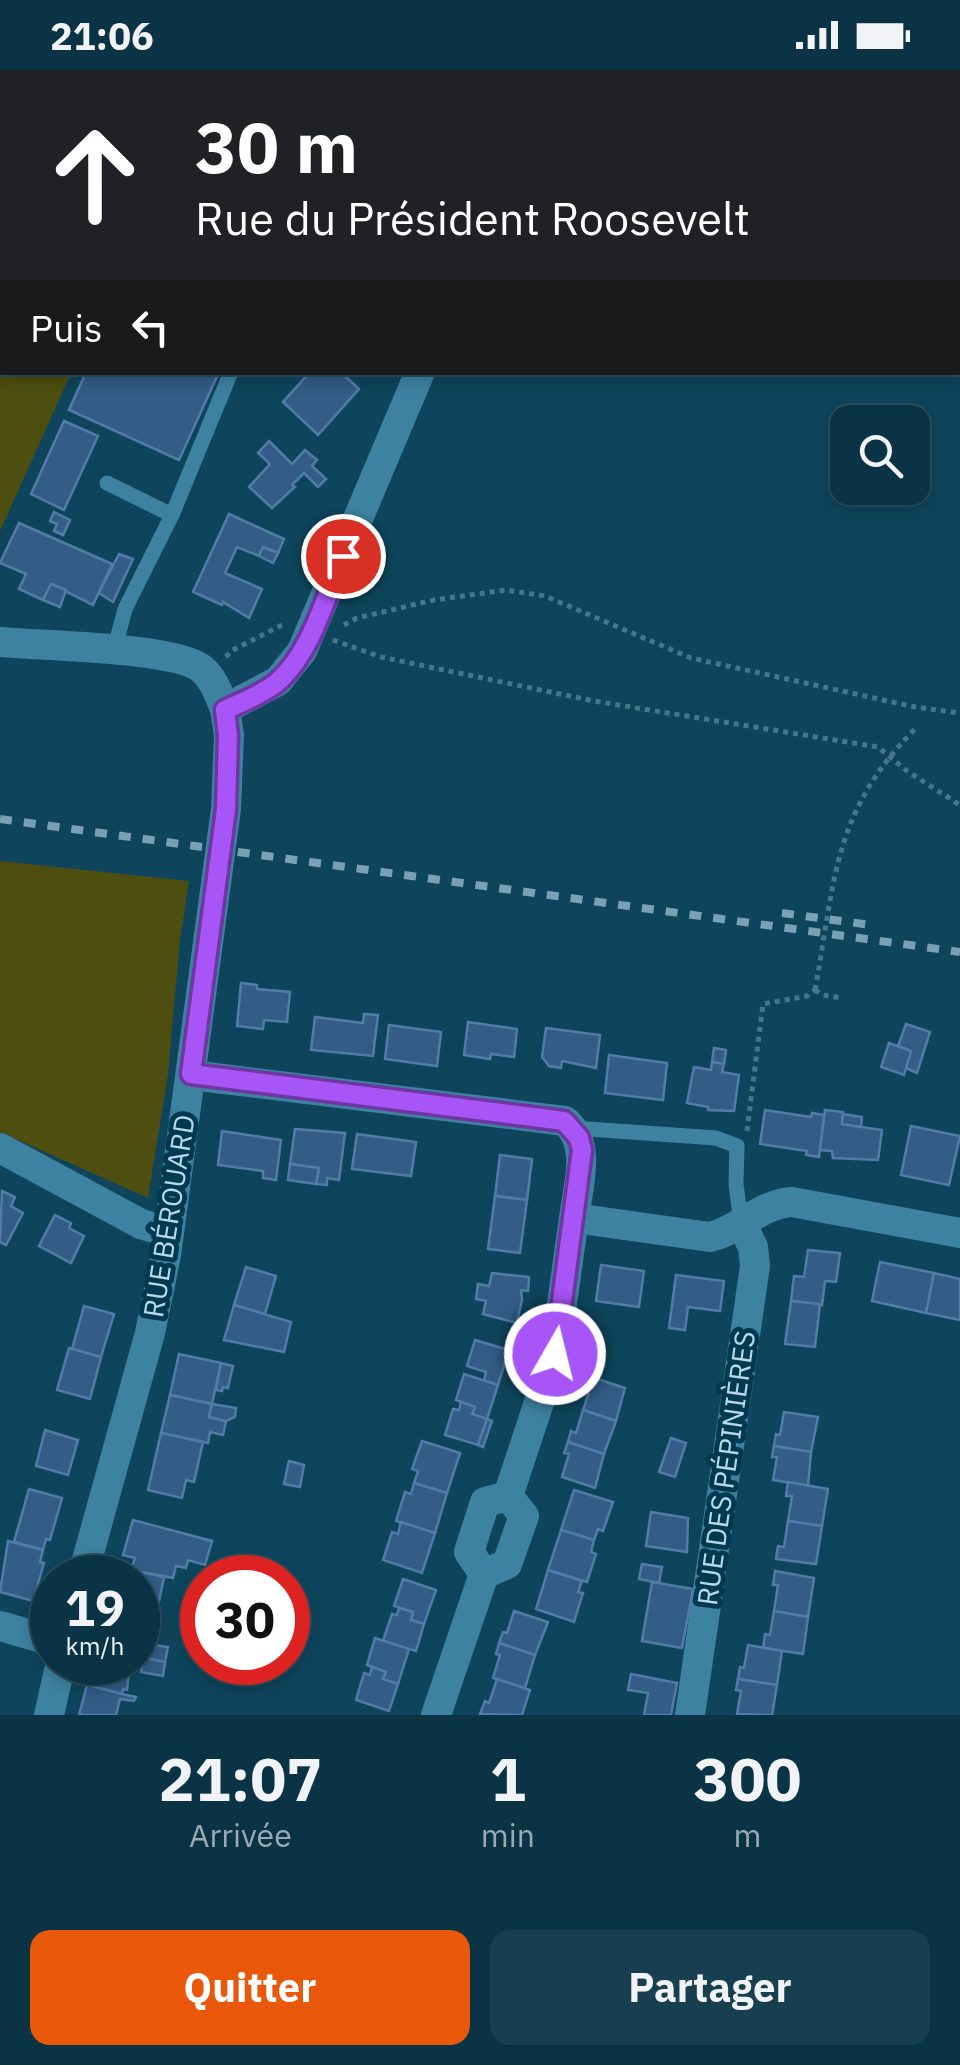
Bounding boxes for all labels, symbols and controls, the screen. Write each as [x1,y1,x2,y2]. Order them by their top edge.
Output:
text: 21:06 [50,11,154,60]
text: 30 m [195,101,358,192]
icon: ahead [30,110,160,240]
text: Rue du Président Roosevelt [195,189,750,247]
icon: left [123,300,178,355]
text: Puis [30,303,103,352]
map controls [830,405,930,505]
button: search [830,405,930,505]
pin [301,514,386,599]
icon: arrive [316,529,371,584]
street label: RUE BÉROUARD [134,1112,203,1320]
position arrow [503,1302,607,1406]
street label: RUE DES PÉPINIÈRES [688,1328,763,1608]
speed limit sign: 30 [180,1555,310,1685]
text: 19 [65,1575,125,1640]
text: km/h [66,1629,124,1662]
text: 21:07 [159,1739,322,1818]
text: 1 [490,1739,526,1818]
text: 300 [693,1739,801,1818]
text: Arrivée [189,1814,292,1856]
text: min [481,1814,535,1856]
text: m [734,1814,761,1856]
button: Quitter [30,1930,470,2045]
button: Partager [490,1930,930,2045]

